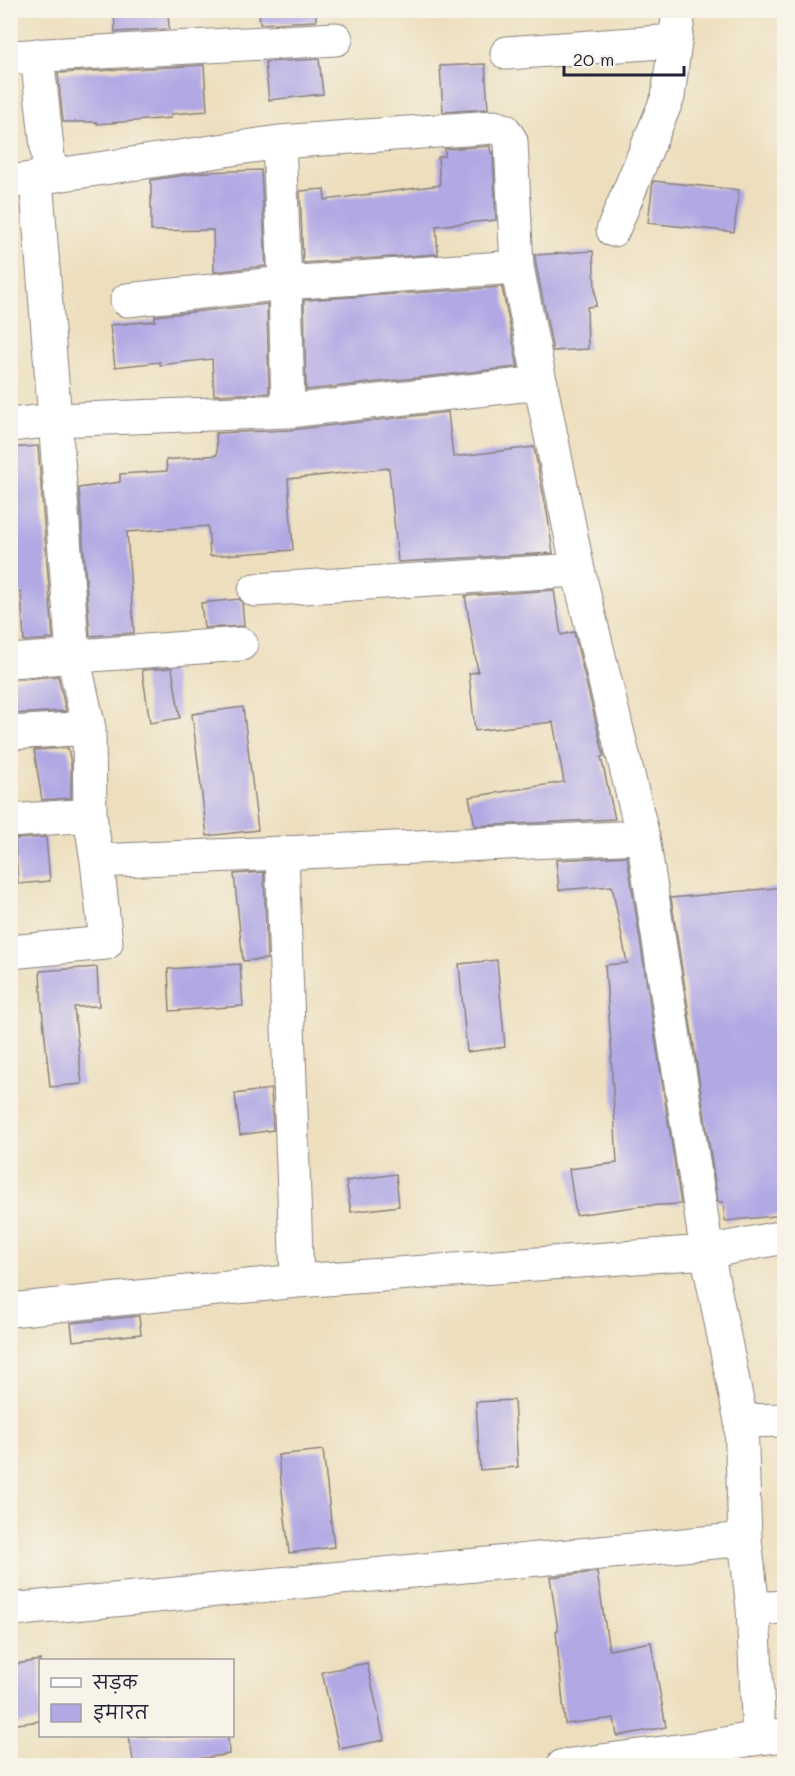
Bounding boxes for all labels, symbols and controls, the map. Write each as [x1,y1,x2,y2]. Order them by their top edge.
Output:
scale bar [564,39,684,77]
text: 20 m [573,47,614,71]
legend [39,1659,234,1737]
text: सड़क [92,1670,138,1694]
text: इमारत [93,1700,149,1724]

